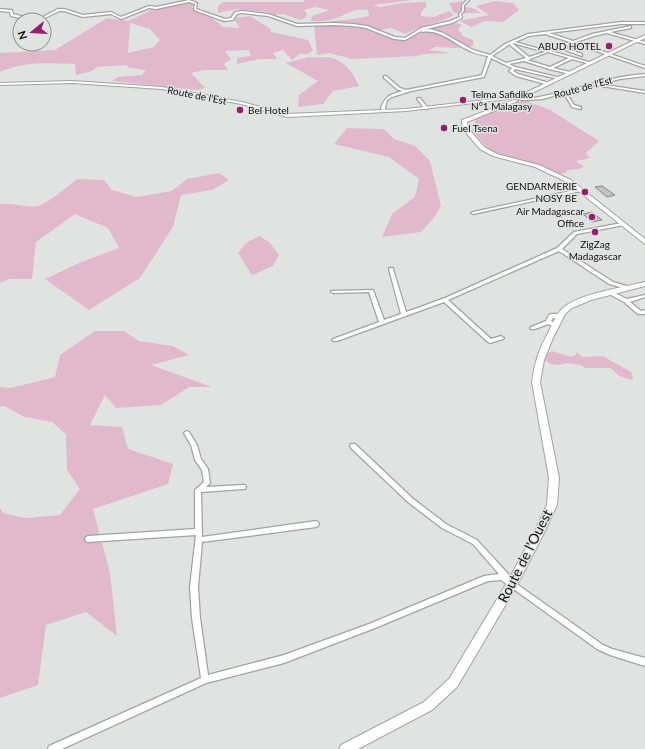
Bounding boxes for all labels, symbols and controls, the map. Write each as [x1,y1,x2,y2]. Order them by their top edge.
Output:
north arrow [12,12,52,52]
text: N [15,29,30,41]
place label: ABUD HOTEL [538,40,601,52]
marker: ABUD HOTEL [604,41,614,51]
street label: Route de l'Est [552,73,614,101]
street label: Route de l'Est [166,83,228,107]
place label: Telma Safidiko N°1 Malagasy [471,88,534,112]
marker: Telma Safidiko N°1 Malagasy [458,95,468,105]
place label: Bel Hotel [248,104,289,116]
marker: Bel Hotel [235,105,245,115]
place label: Fuel Tsena [452,122,498,134]
marker: Fuel Tsena [439,123,449,133]
place label: GENDARMERIE NOSY BE [506,180,577,204]
marker: GENDARMERIE NOSY BE [580,187,590,197]
place label: Air Madagascar Office [516,205,584,229]
marker: Air Madagascar Office [587,212,597,222]
marker: ZigZag Madagascar [590,227,600,237]
place label: ZigZag Madagascar [569,238,622,262]
street label: Route de l'Ouest [494,506,555,605]

